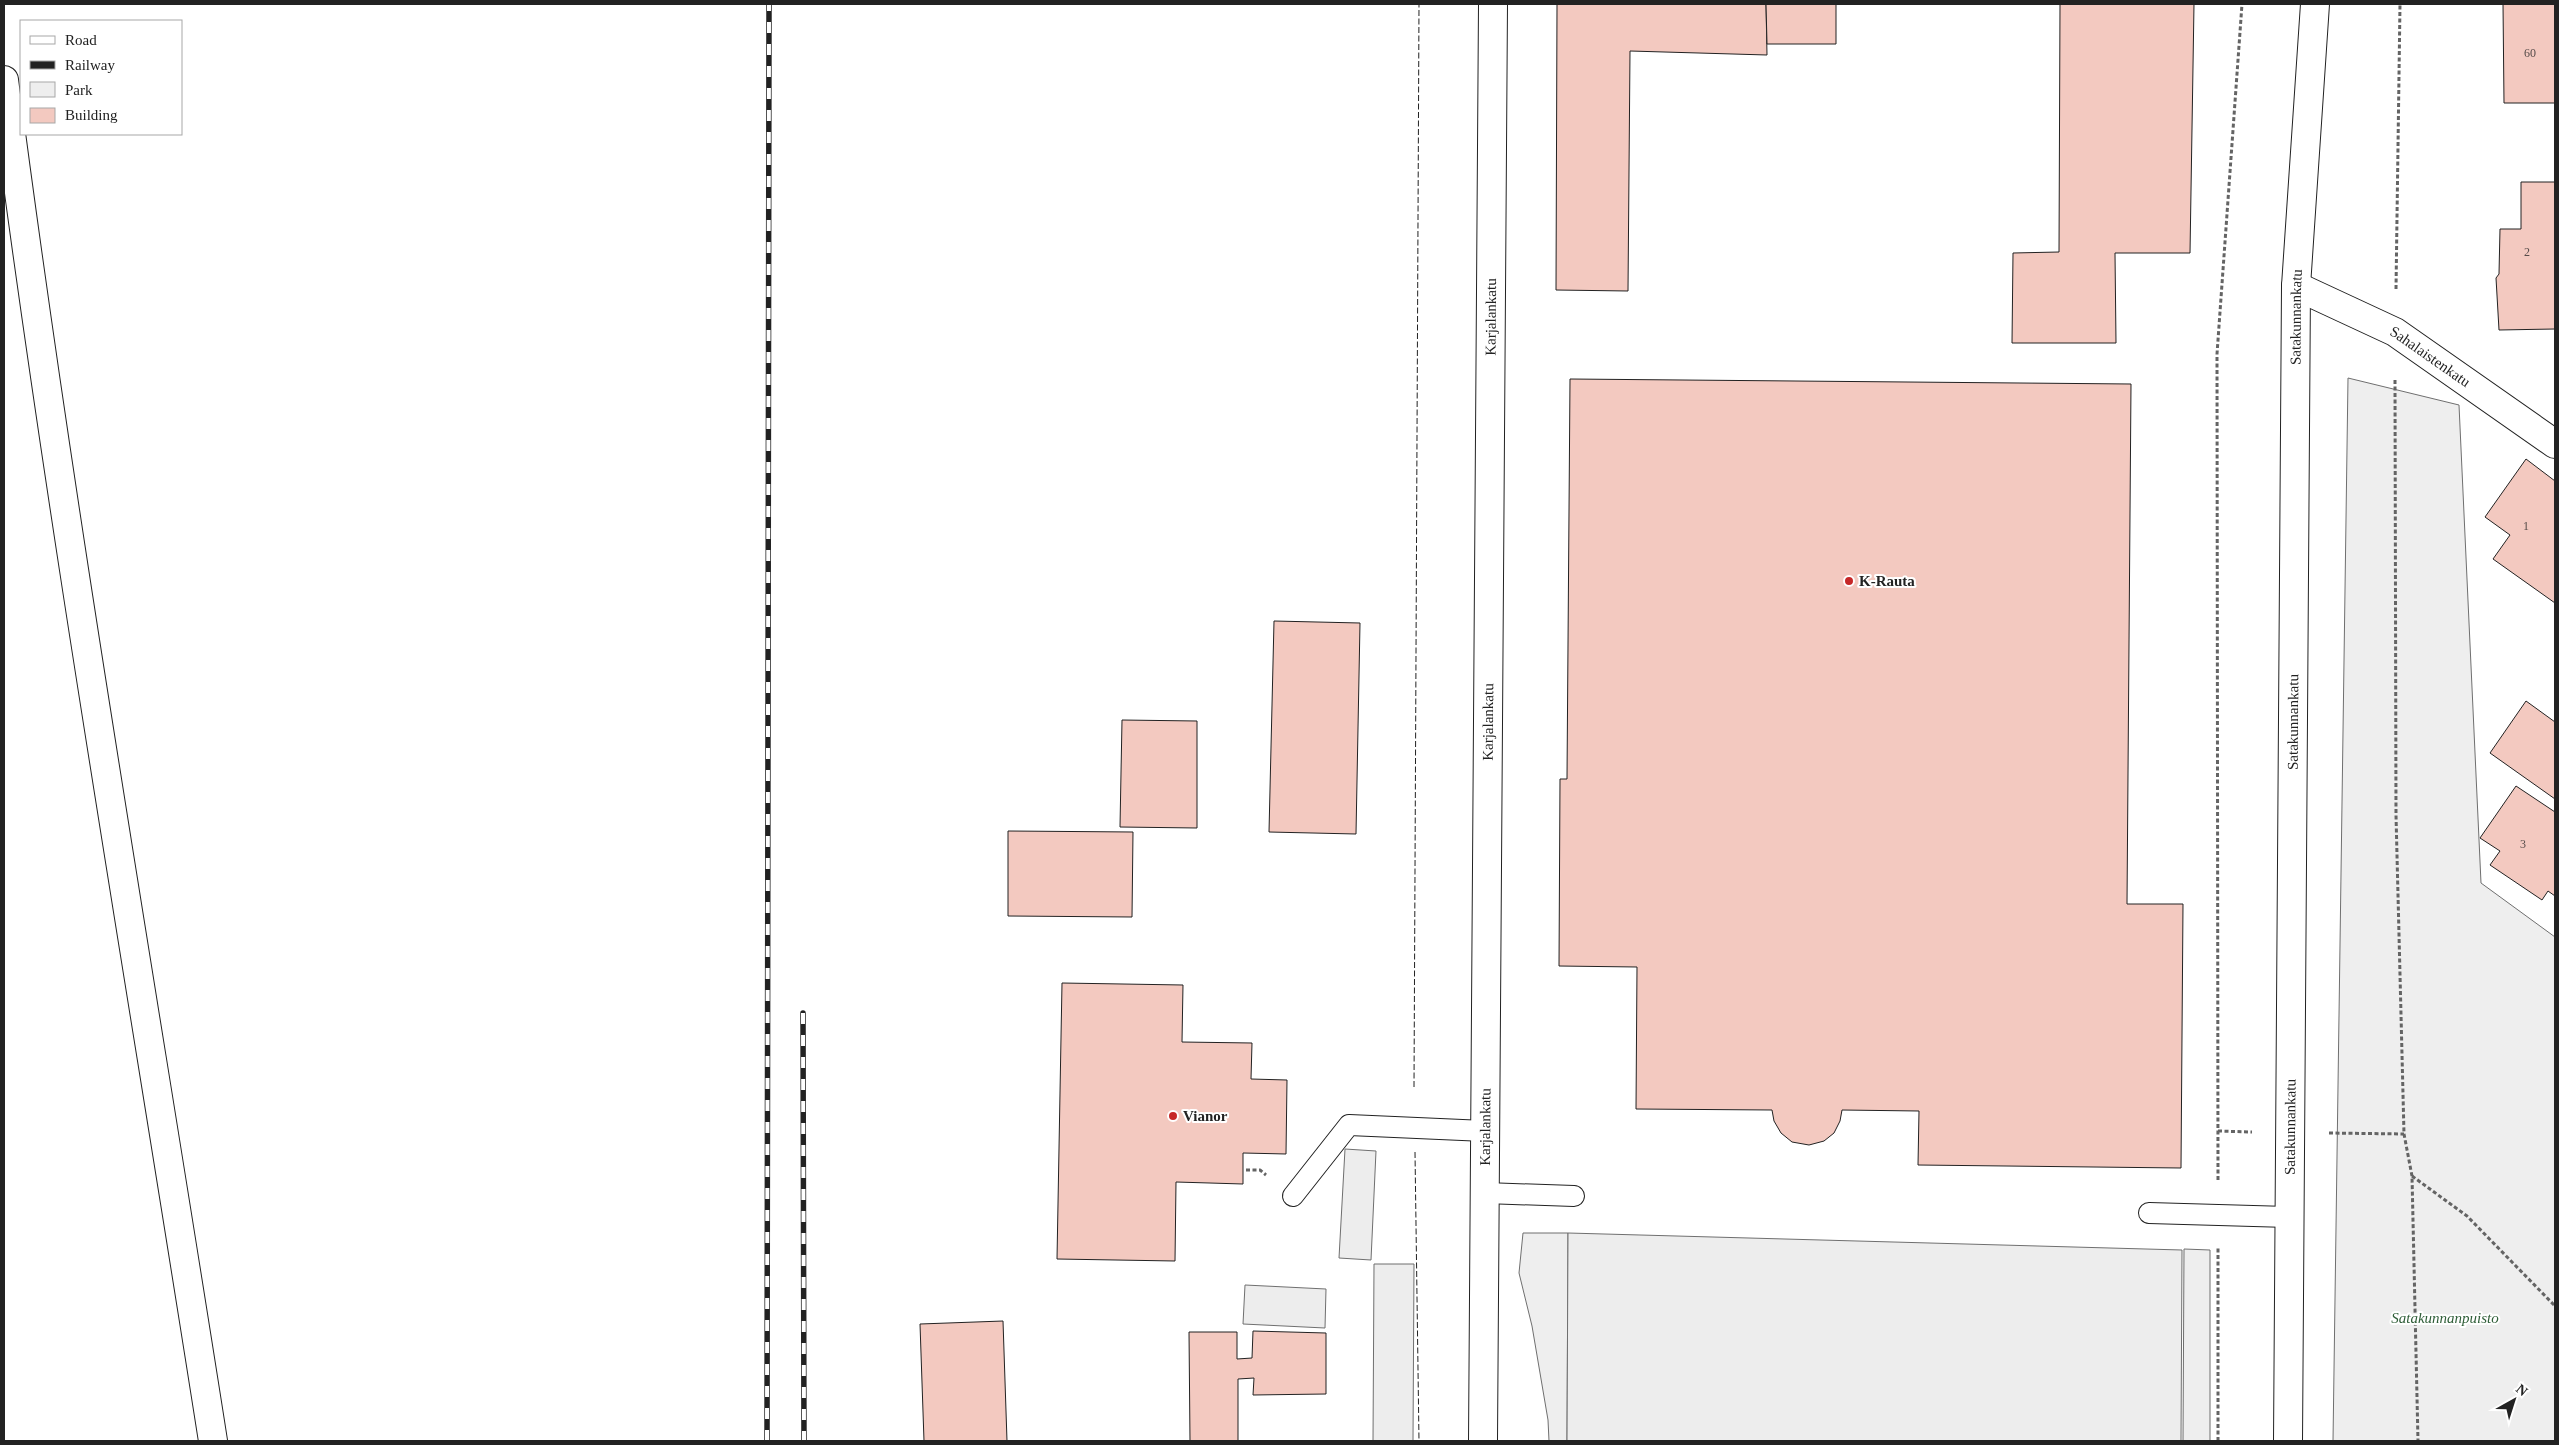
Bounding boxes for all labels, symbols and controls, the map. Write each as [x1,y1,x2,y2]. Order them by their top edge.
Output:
legend [20,20,182,135]
text: Road [65,32,97,48]
house number: 60 [2524,46,2536,60]
text: Railway [65,57,115,73]
text: Park [65,82,93,98]
text: Building [65,107,118,123]
house number: 2 [2524,245,2530,259]
street label: Satakunnankatu [2287,268,2305,365]
street label: Karjalankatu [1483,278,1499,356]
street label: Sahalaistenkatu [2388,323,2474,390]
house number: 1 [2523,519,2529,533]
place label: K-Rauta [1859,573,1915,589]
marker: K-Rauta [1843,575,1855,587]
street label: Satakunnankatu [2285,674,2301,770]
street label: Karjalankatu [1480,683,1496,761]
house number: 3 [2520,837,2526,851]
street label: Satakunnankatu [2282,1079,2299,1175]
street label: Karjalankatu [1477,1088,1493,1166]
place label: Vianor [1183,1108,1228,1124]
marker: Vianor [1167,1110,1179,1122]
park label: Satakunnanpuisto [2391,1310,2499,1326]
north arrow [2489,1375,2539,1425]
text: N [2513,1381,2531,1399]

